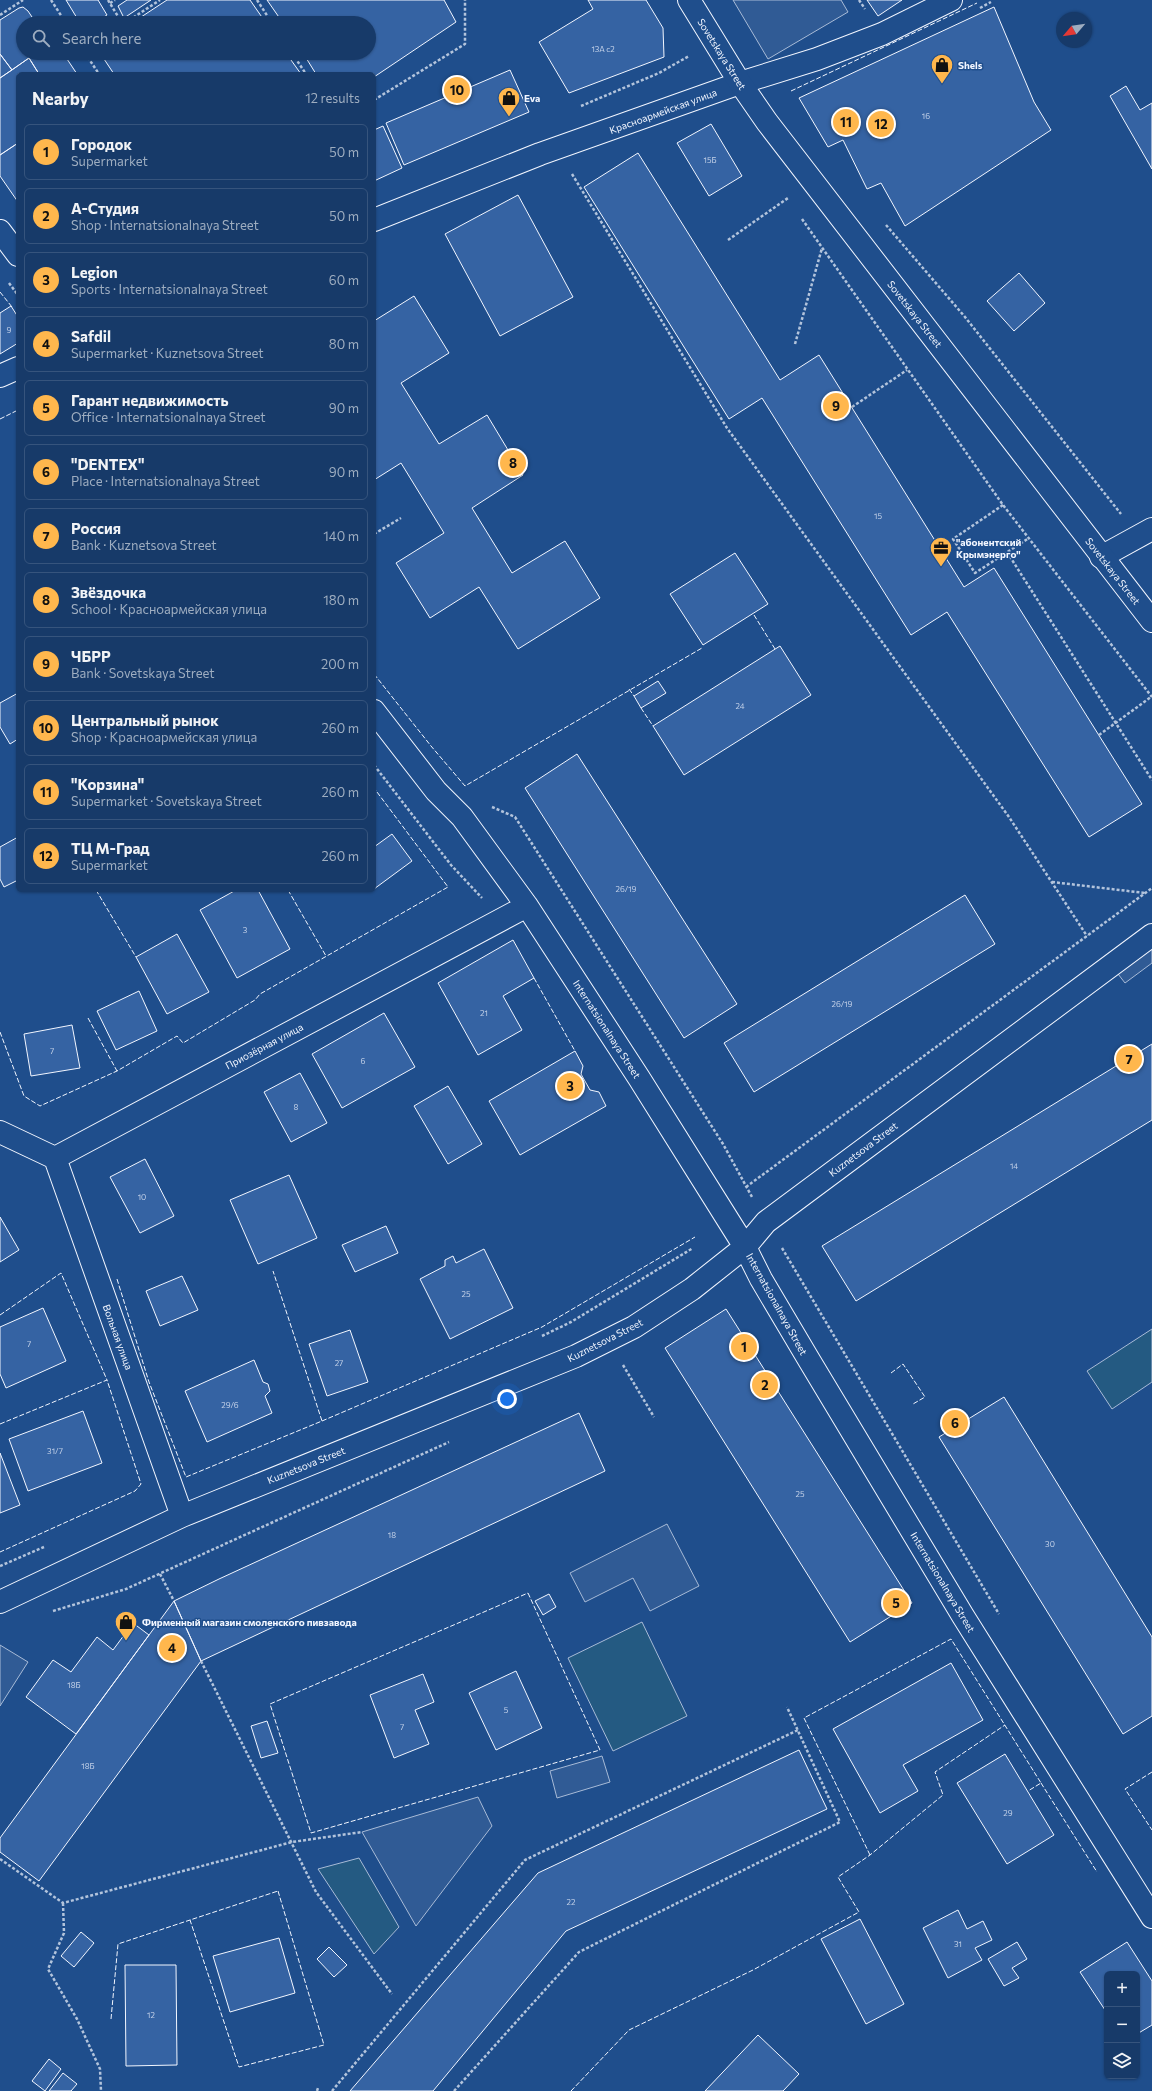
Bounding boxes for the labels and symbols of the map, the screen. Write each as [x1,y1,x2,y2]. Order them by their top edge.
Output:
north arrow [1056,12,1092,48]
street label: Sovetskaya Street [695,16,749,92]
house number: 13А с2 [591,44,615,54]
shop icon: Shels [929,52,955,85]
place label: Shels [958,59,983,71]
pin: 10 [444,75,470,105]
shop icon: Eva [496,85,522,118]
street label: Красноармейская улица [608,86,718,136]
place label: Eva [524,92,540,104]
pin: 11 [833,107,859,137]
pin: 12 [868,109,894,139]
house number: 16 [922,111,930,121]
house number: 15Б [703,155,717,165]
street label: Sovetskaya Street [885,278,945,350]
house number: 9 [7,325,12,335]
pin: 9 [823,391,849,421]
pin: 8 [500,448,526,478]
house number: 15 [874,511,882,521]
office icon: "абонентский Крымэнерго" [928,535,954,568]
street label: Sovetskaya Street [1083,535,1143,607]
place label: "абонентский Крымэнерго" [956,536,1022,560]
house number: 24 [735,701,745,711]
house number: 26/19 [616,884,637,894]
house number: 3 [243,925,248,935]
street label: Internatsionalnaya Street [571,978,643,1080]
house number: 26/19 [832,999,853,1009]
house number: 21 [480,1008,488,1018]
street label: Приозёрная улица [223,1020,305,1072]
pin: 7 [1116,1044,1142,1074]
house number: 7 [50,1046,54,1056]
house number: 6 [361,1056,366,1066]
pin: 3 [557,1071,583,1101]
house number: 8 [294,1102,299,1112]
street label: Kuznetsova Street [826,1119,900,1179]
house number: 14 [1010,1161,1018,1171]
house number: 10 [138,1192,146,1202]
street label: Internatsionalnaya Street [744,1251,810,1357]
house number: 25 [461,1289,471,1299]
street label: Вольная улица [101,1303,135,1371]
street label: Kuznetsova Street [565,1316,645,1364]
pin: 1 [731,1332,757,1362]
house number: 7 [27,1339,31,1349]
house number: 27 [335,1358,343,1368]
pin: 2 [752,1370,778,1400]
your location [497,1389,517,1409]
house number: 29/6 [221,1400,239,1410]
pin: 6 [942,1408,968,1438]
street label: Kuznetsova Street [265,1444,347,1486]
house number: 31/7 [47,1446,63,1456]
house number: 25 [795,1489,805,1499]
house number: 18 [388,1530,396,1540]
street label: Internatsionalnaya Street [908,1530,978,1634]
house number: 30 [1045,1539,1055,1549]
pin: 5 [883,1588,909,1618]
shop icon: Фирменный магазин смоленского пивзавода [113,1609,139,1642]
place label: Фирменный магазин смоленского пивзавода [142,1616,357,1628]
pin: 4 [159,1633,185,1663]
house number: 18Б [67,1680,81,1690]
house number: 5 [504,1705,509,1715]
house number: 7 [400,1722,404,1732]
house number: 18Б [81,1761,95,1771]
house number: 29 [1003,1808,1013,1818]
house number: 22 [567,1897,576,1907]
house number: 31 [954,1939,962,1949]
house number: 12 [147,2010,155,2020]

